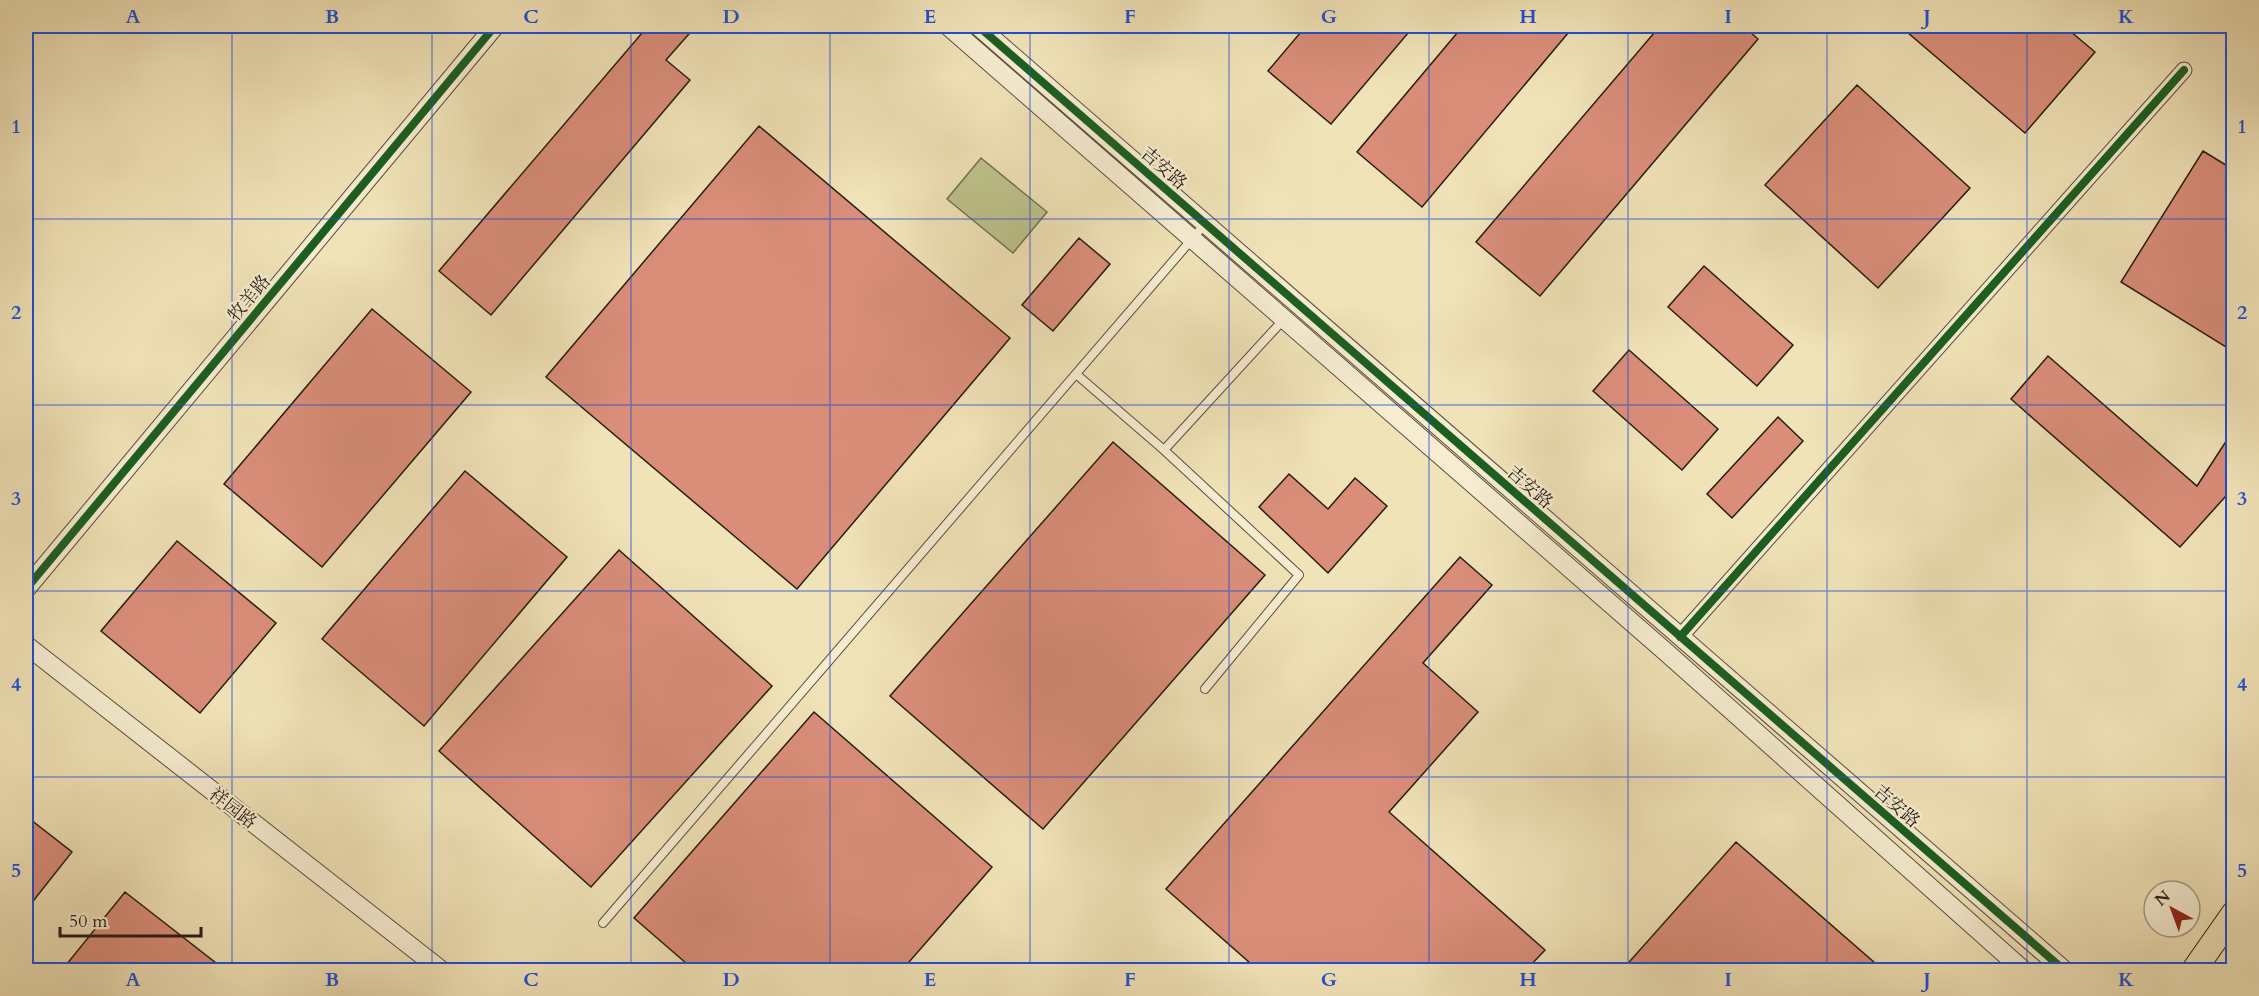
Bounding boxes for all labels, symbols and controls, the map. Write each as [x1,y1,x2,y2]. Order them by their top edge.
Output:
text: A [125,3,141,30]
text: B [325,3,339,30]
text: C [523,3,539,30]
text: D [722,3,740,30]
text: E [924,3,936,30]
text: F [1124,3,1136,30]
text: G [1321,3,1337,30]
text: H [1519,3,1537,30]
text: I [1724,3,1732,30]
text: J [1920,3,1931,30]
text: K [2118,3,2135,30]
text: 1 [11,113,21,140]
text: 1 [2237,113,2247,140]
street label: 吉安路 [1135,141,1192,196]
street label: 牧羊路 [222,270,276,327]
text: 2 [11,299,21,326]
text: 2 [2237,299,2247,326]
street label: 吉安路 [1501,460,1558,515]
text: 3 [11,485,21,512]
text: 3 [2237,485,2247,512]
text: 4 [11,671,21,698]
text: 4 [2237,671,2247,698]
street label: 吉安路 [1868,779,1925,834]
street label: 祥园路 [204,782,262,835]
text: 5 [11,857,21,884]
text: 5 [2237,857,2247,884]
north arrow [2142,879,2202,939]
text: N [2150,886,2175,911]
scale bar [60,900,201,938]
text: 50 m [69,909,108,934]
text: A [125,966,141,993]
text: B [325,966,339,993]
text: C [523,966,539,993]
text: D [722,966,740,993]
text: E [924,966,936,993]
text: F [1124,966,1136,993]
text: G [1321,966,1337,993]
text: H [1519,966,1537,993]
text: I [1724,966,1732,993]
text: J [1920,966,1931,993]
text: K [2118,966,2135,993]

